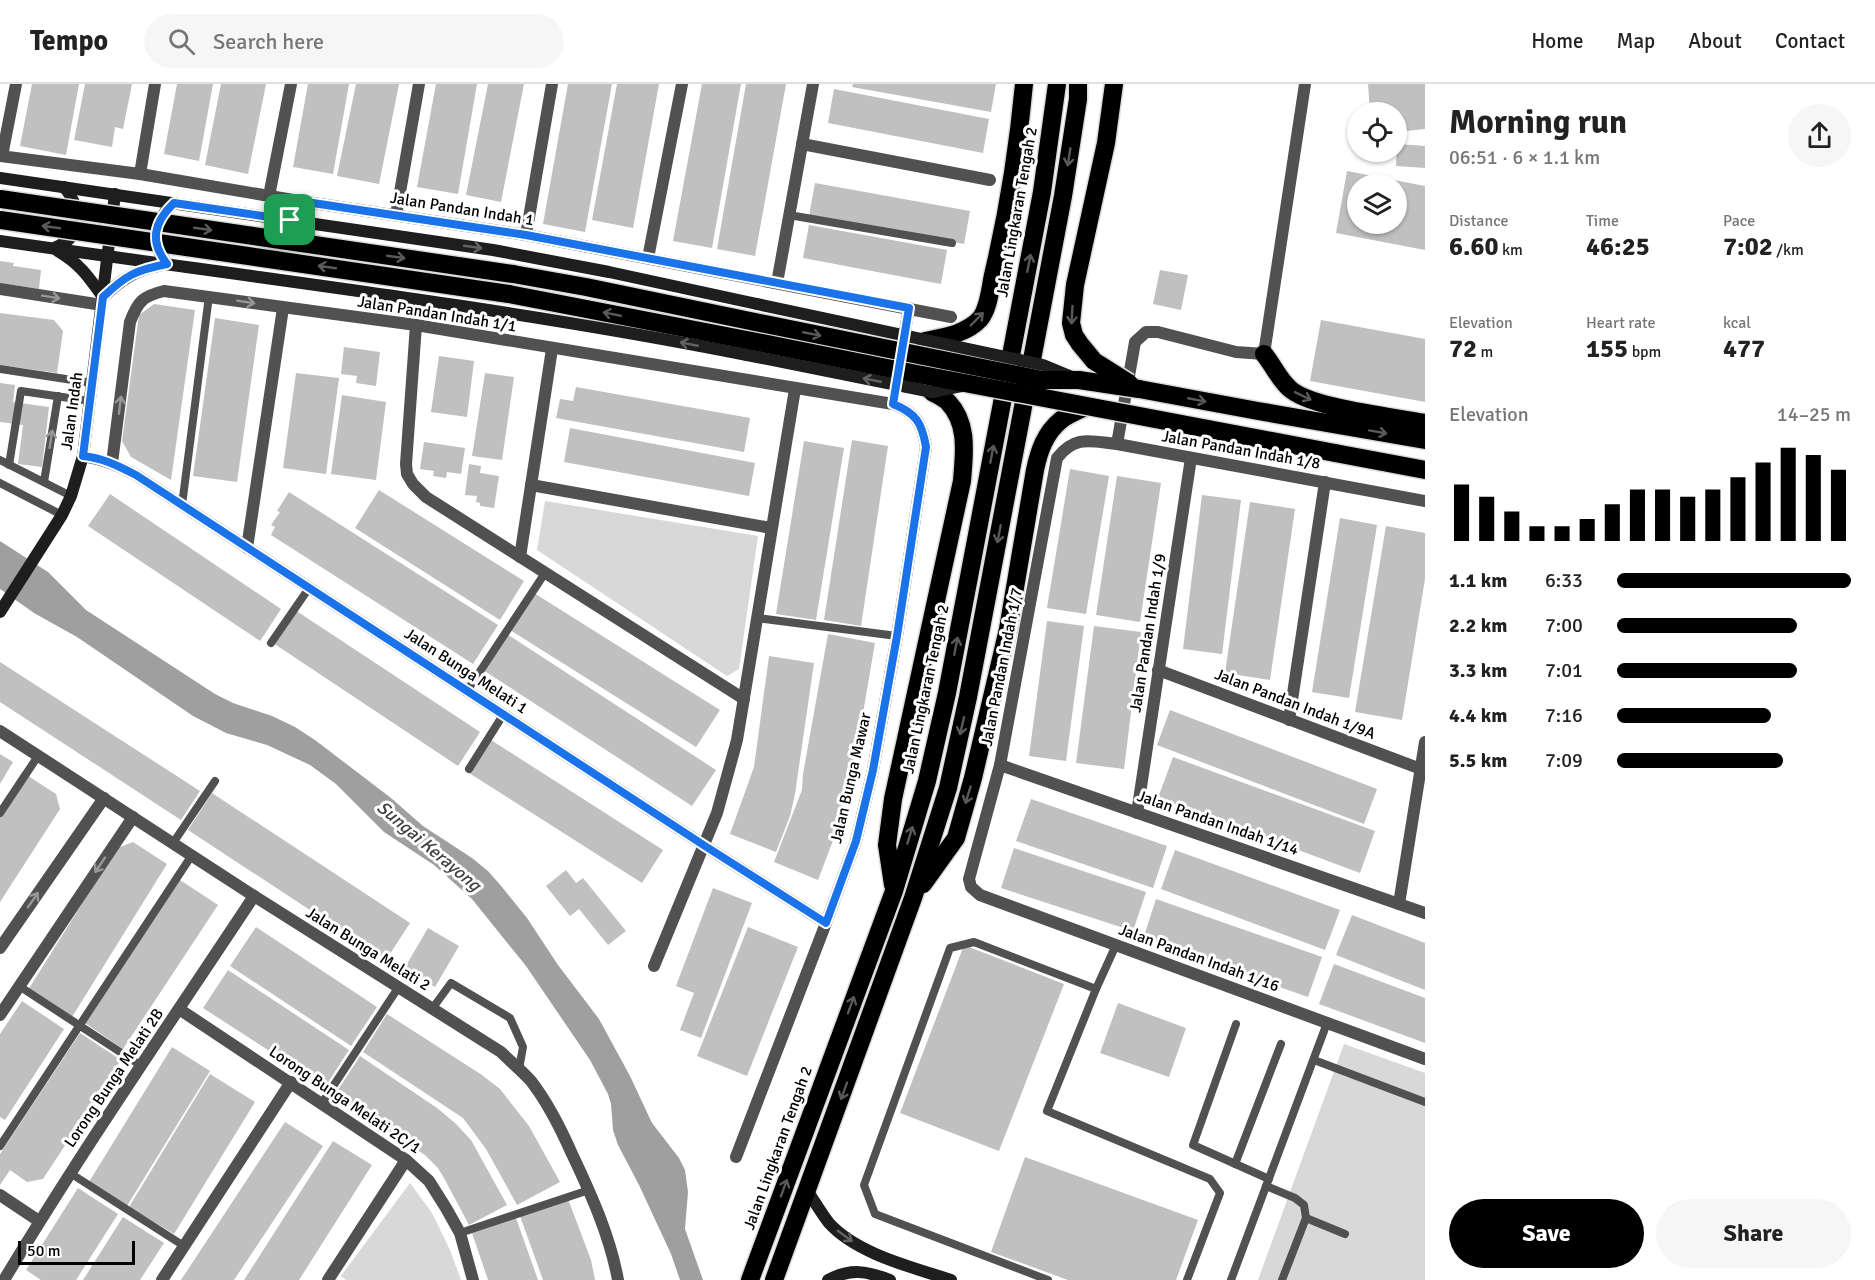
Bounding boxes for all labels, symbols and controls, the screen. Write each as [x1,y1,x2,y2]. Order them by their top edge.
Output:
search box [144,14,564,68]
text: Tempo [30,24,108,58]
icon: search [165,25,198,58]
text: Search here [213,28,324,55]
text: Home [1531,28,1584,54]
text: Map [1617,28,1655,54]
text: About [1688,28,1742,54]
text: Contact [1775,28,1845,54]
map controls [1347,102,1407,234]
button: locate [1347,102,1407,162]
text: Morning run [1449,102,1627,143]
button: share [1788,104,1851,167]
street label: Jalan Lingkaran Tengah 2 [992,125,1042,299]
text: 06:51 · 6 × 1.1 km [1449,145,1600,170]
one-way arrow [1063,147,1074,166]
button: layers [1347,174,1407,234]
street label: Jalan Pandan Indah 1 [389,188,535,230]
pin [264,194,315,245]
icon: arrive [273,203,306,236]
text: Distance [1449,211,1509,231]
text: Time [1586,211,1619,231]
text: Pace [1723,211,1755,231]
one-way arrow [41,221,61,232]
one-way arrow [193,223,213,234]
text: 6.60 [1449,231,1499,263]
text: 46:25 [1586,231,1650,263]
text: 7:02 [1723,231,1773,263]
text: km [1499,240,1523,260]
text: /km [1773,240,1804,260]
one-way arrow [462,241,482,252]
one-way arrow [386,252,406,263]
one-way arrow [1024,253,1035,273]
one-way arrow [317,262,337,273]
one-way arrow [41,292,60,303]
street label: Jalan Pandan Indah 1/1 [356,292,518,336]
one-way arrow [236,297,256,308]
one-way arrow [1067,305,1078,325]
one-way arrow [603,308,622,319]
one-way arrow [970,311,985,326]
text: Elevation [1449,313,1513,333]
text: Heart rate [1586,313,1655,333]
text: kcal [1723,313,1751,333]
one-way arrow [802,329,821,340]
text: 72 [1449,333,1477,365]
text: 155 [1586,333,1628,365]
text: 477 [1723,333,1765,365]
one-way arrow [680,338,700,349]
text: m [1477,342,1493,362]
text: bpm [1628,342,1661,362]
street label: Jalan Indah [57,371,87,451]
one-way arrow [863,374,883,385]
one-way arrow [1294,391,1312,403]
one-way arrow [115,395,126,415]
one-way arrow [1186,395,1206,406]
text: Elevation [1449,402,1529,427]
text: 14–25 m [1777,402,1851,427]
street label: Jalan Pandan Indah 1/8 [1160,426,1322,474]
one-way arrow [1368,427,1387,438]
one-way arrow [46,430,57,450]
one-way arrow [987,445,998,465]
one-way arrow [993,524,1004,544]
street label: Jalan Pandan Indah 1/9 [1126,552,1170,714]
text: 1.1 km [1449,568,1507,593]
text: 6:33 [1545,568,1583,593]
street label: Jalan Pandan Indah 1/7 [977,586,1027,748]
street label: Jalan Lingkaran Tengah 2 [898,603,954,775]
text: 2.2 km [1449,613,1507,638]
text: 7:00 [1545,613,1583,638]
street label: Jalan Bunga Melati 1 [401,624,531,718]
one-way arrow [951,637,962,656]
text: 3.3 km [1449,658,1507,683]
text: 7:01 [1545,658,1583,683]
street label: Jalan Pandan Indah 1/9A [1212,664,1378,744]
text: 4.4 km [1449,703,1507,728]
text: 7:16 [1545,703,1583,728]
street label: Jalan Bunga Mawar [826,711,876,845]
one-way arrow [955,716,967,735]
text: 5.5 km [1449,748,1507,773]
text: 7:09 [1545,748,1583,773]
one-way arrow [962,785,973,804]
street label: Jalan Pandan Indah 1/14 [1135,786,1302,860]
water label: Sungai Kerayong [373,796,487,897]
one-way arrow [905,826,916,845]
one-way arrow [94,856,106,873]
one-way arrow [27,893,39,909]
street label: Jalan Bunga Melati 2 [302,903,434,995]
street label: Jalan Pandan Indah 1/16 [1116,920,1282,996]
one-way arrow [847,997,858,1015]
street label: Lorong Bunga Melati 2B [60,1005,168,1151]
street label: Lorong Bunga Melati 2C/1 [265,1042,425,1158]
street label: Jalan Lingkaran Tengah 2 [739,1064,817,1232]
one-way arrow [837,1081,848,1100]
one-way arrow [779,1179,790,1198]
button: Save [1449,1199,1644,1268]
button: Share [1656,1199,1851,1268]
one-way arrow [837,1230,853,1242]
scale bar [18,1238,135,1266]
text: 50 m [27,1241,61,1261]

